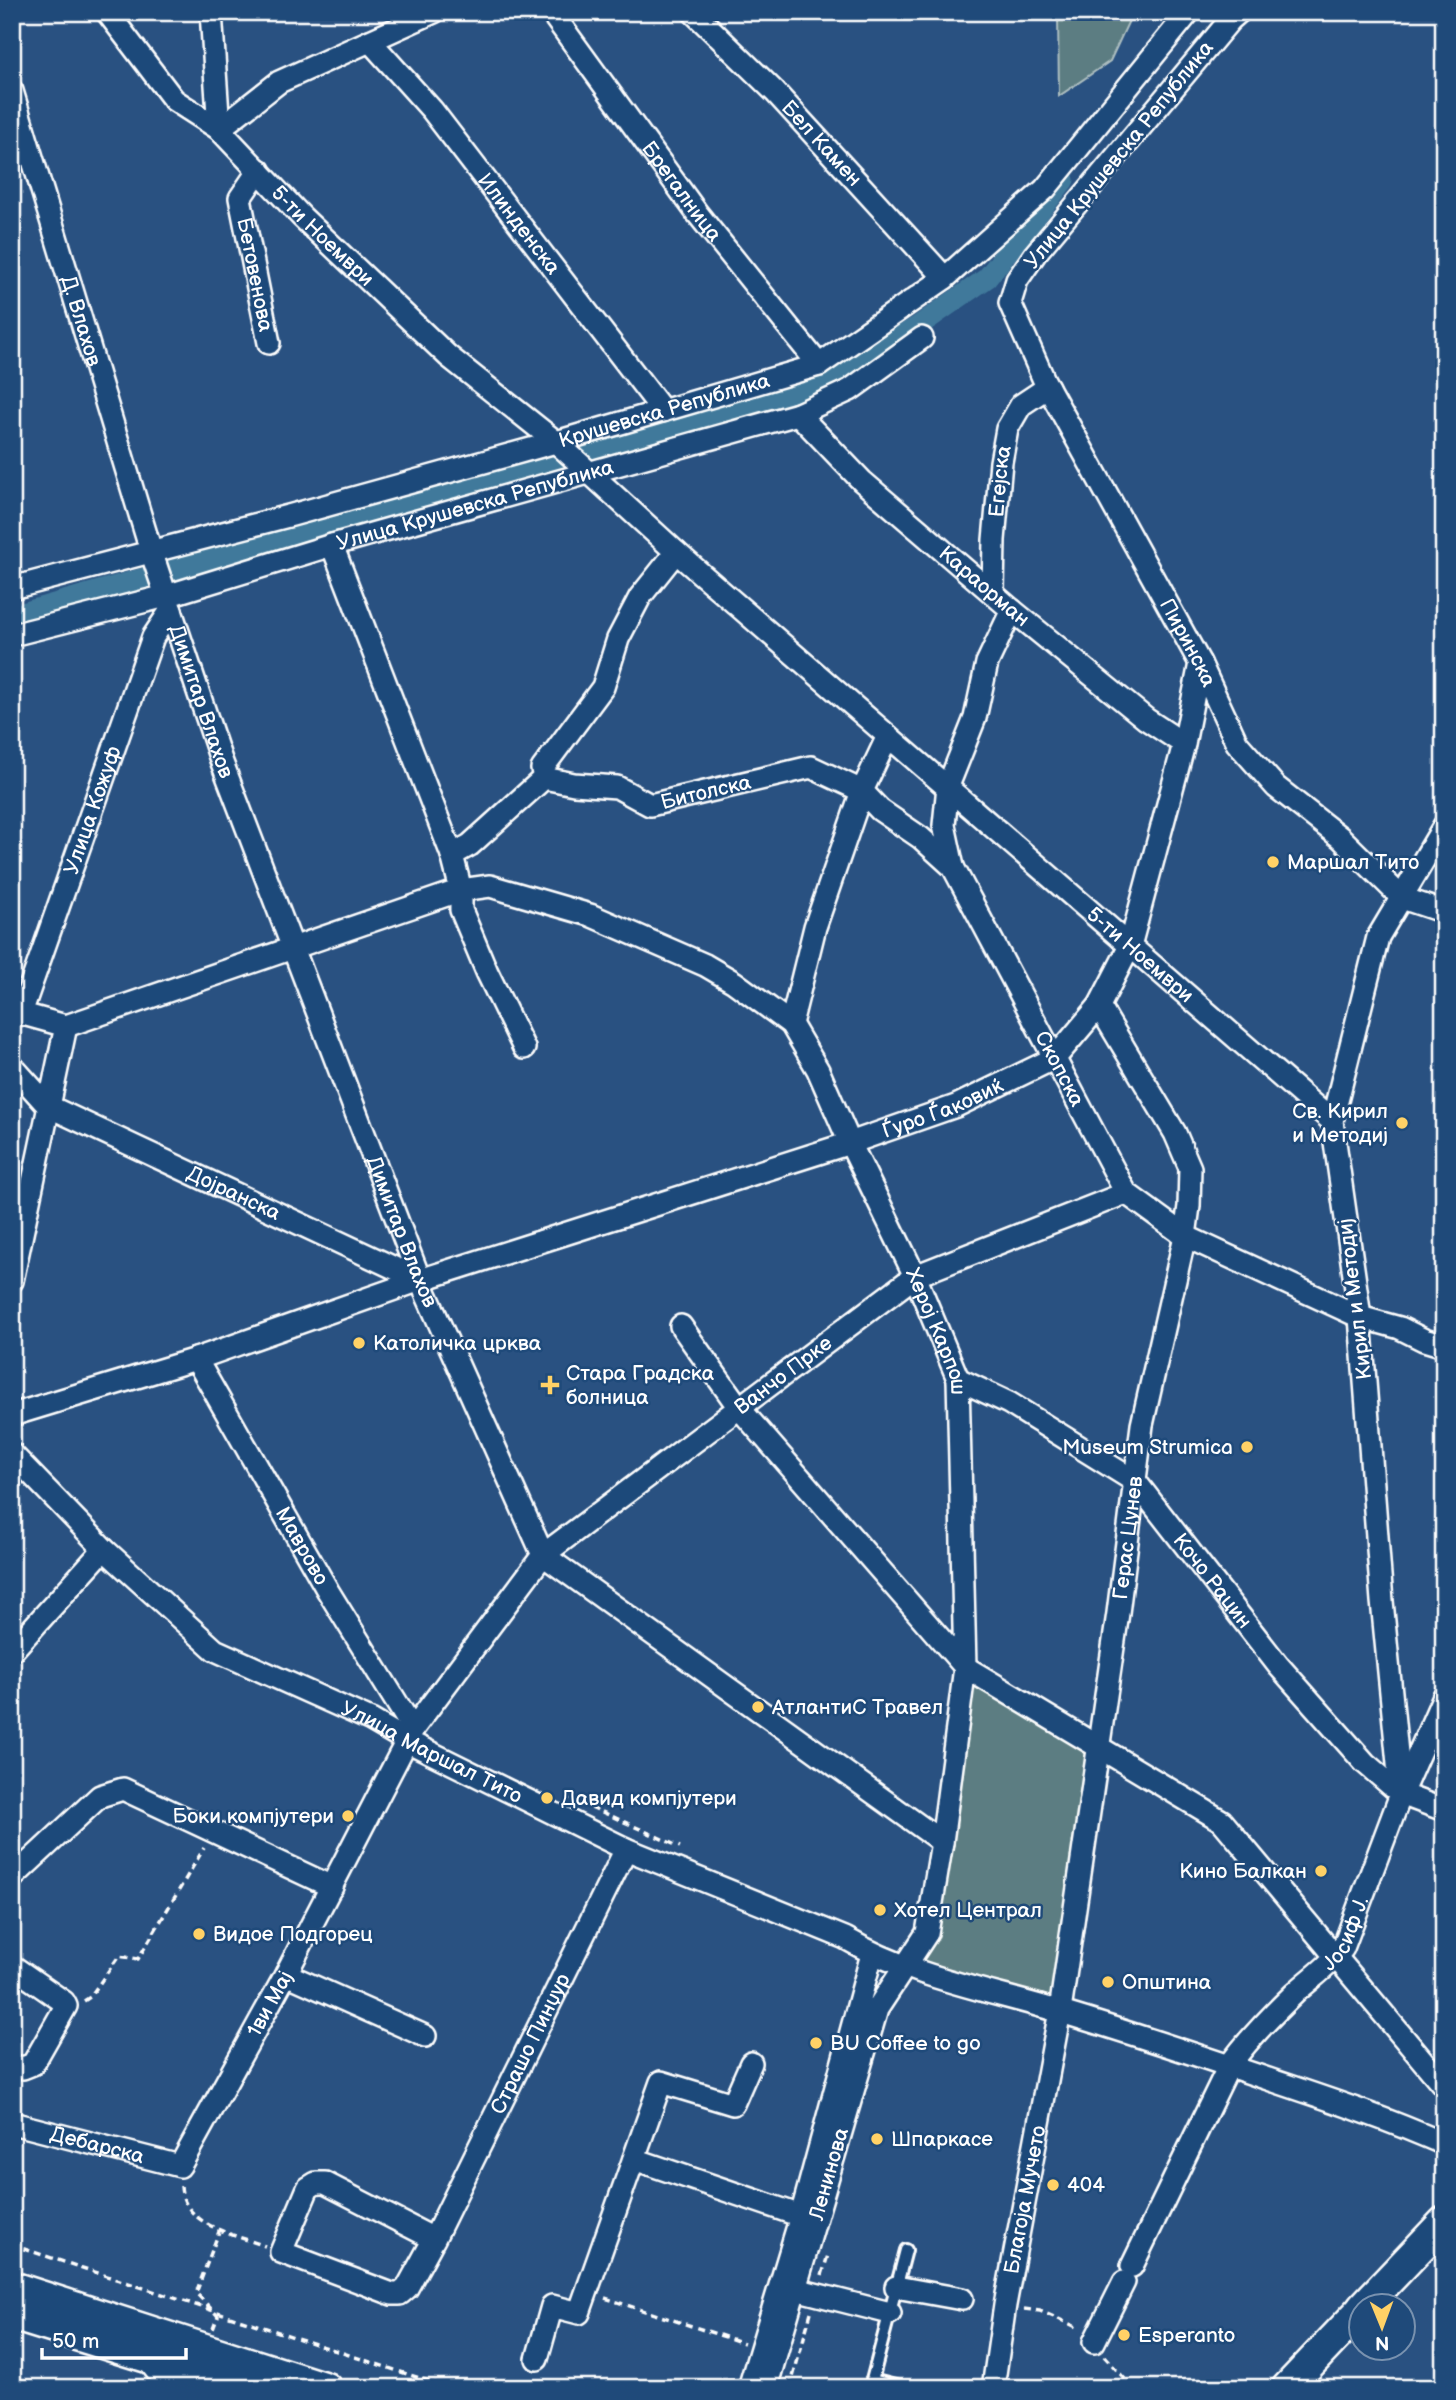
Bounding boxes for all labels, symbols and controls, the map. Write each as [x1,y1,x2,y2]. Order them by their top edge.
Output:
street label: Улица Крушевска Република [1019,35,1219,274]
street label: Бел Камен [776,95,867,191]
street label: Брегалница [637,136,728,247]
street label: Илинденска [472,168,566,280]
street label: 5-ти Ноември [266,180,379,291]
street label: Бетовенова [232,216,279,334]
street label: Д. Влахов [56,272,107,369]
street label: Крушевска Република [556,367,773,453]
street label: Егејска [984,443,1016,518]
street label: Улица Крушевска Република [334,454,617,556]
street label: Караорман [934,540,1035,632]
street label: Пиринска [1154,594,1222,691]
street label: Димитар Влахов [164,621,239,782]
street label: Улица Кожуф [58,742,126,877]
street label: Битолска [658,769,754,815]
place label: Маршал Тито [1287,850,1419,875]
marker: Маршал Тито [1265,854,1281,870]
street label: 5-ти Ноември [1082,901,1199,1008]
street label: Скопска [1030,1027,1090,1111]
street label: Ѓуро Ѓаковиќ [879,1073,1007,1143]
place label: Св. Кирил и Методиј [1292,1099,1388,1148]
marker: Св. Кирил и Методиј [1394,1115,1410,1131]
street label: Димитар Влахов [361,1152,443,1311]
street label: Дојранска [183,1160,285,1226]
street label: Кирил и Методиј [1333,1217,1377,1381]
street label: Херој Карпош [900,1264,971,1395]
street label: Ванчо Прке [729,1330,837,1420]
place label: Католичка црква [373,1331,542,1356]
marker: Католичка црква [351,1335,367,1351]
place label: Стара Градска болница [566,1361,715,1410]
marker: Стара Градска болница [540,1375,560,1395]
place label: Museum Strumica [1062,1435,1233,1460]
marker: Museum Strumica [1239,1439,1255,1455]
street label: Герас Цунев [1107,1475,1148,1601]
street label: Маврово [270,1502,334,1589]
street label: Кочо Рацин [1168,1528,1257,1633]
place label: АтлантиС Травел [771,1695,943,1720]
street label: Улица Маршал Тито [337,1696,527,1808]
marker: АтлантиС Травел [750,1699,766,1715]
place label: Давид компјутери [561,1786,737,1811]
marker: Давид компјутери [539,1790,555,1806]
place label: Боки компјутери [173,1804,334,1829]
marker: Боки компјутери [340,1808,356,1824]
place label: Кино Балкан [1179,1859,1307,1884]
marker: Кино Балкан [1313,1863,1329,1879]
street label: Јосиф Ј. [1317,1893,1374,1976]
place label: Хотел Централ [894,1898,1042,1923]
marker: Хотел Централ [872,1902,888,1918]
place label: Видое Подгорец [213,1922,373,1947]
marker: Видое Подгорец [191,1926,207,1942]
street label: 1ви Мај [242,1966,298,2041]
street label: Страшо Пинџур [485,1969,575,2118]
place label: Општина [1122,1970,1212,1995]
marker: Општина [1100,1974,1116,1990]
place label: BU Coffee to go [830,2031,981,2056]
marker: BU Coffee to go [808,2035,824,2051]
street label: Дебарска [48,2121,147,2169]
street label: Благоја Мучето [999,2123,1051,2276]
street label: Ленинова [804,2124,854,2224]
place label: Шпаркасе [891,2127,993,2152]
marker: Шпаркасе [869,2131,885,2147]
place label: 404 [1067,2173,1105,2198]
marker: 404 [1045,2177,1061,2193]
north arrow [1348,2292,1418,2362]
scale bar [42,2316,186,2360]
place label: Esperanto [1138,2323,1236,2348]
marker: Esperanto [1116,2327,1132,2343]
text: 50 m [52,2329,99,2354]
text: N [1375,2331,1390,2354]

